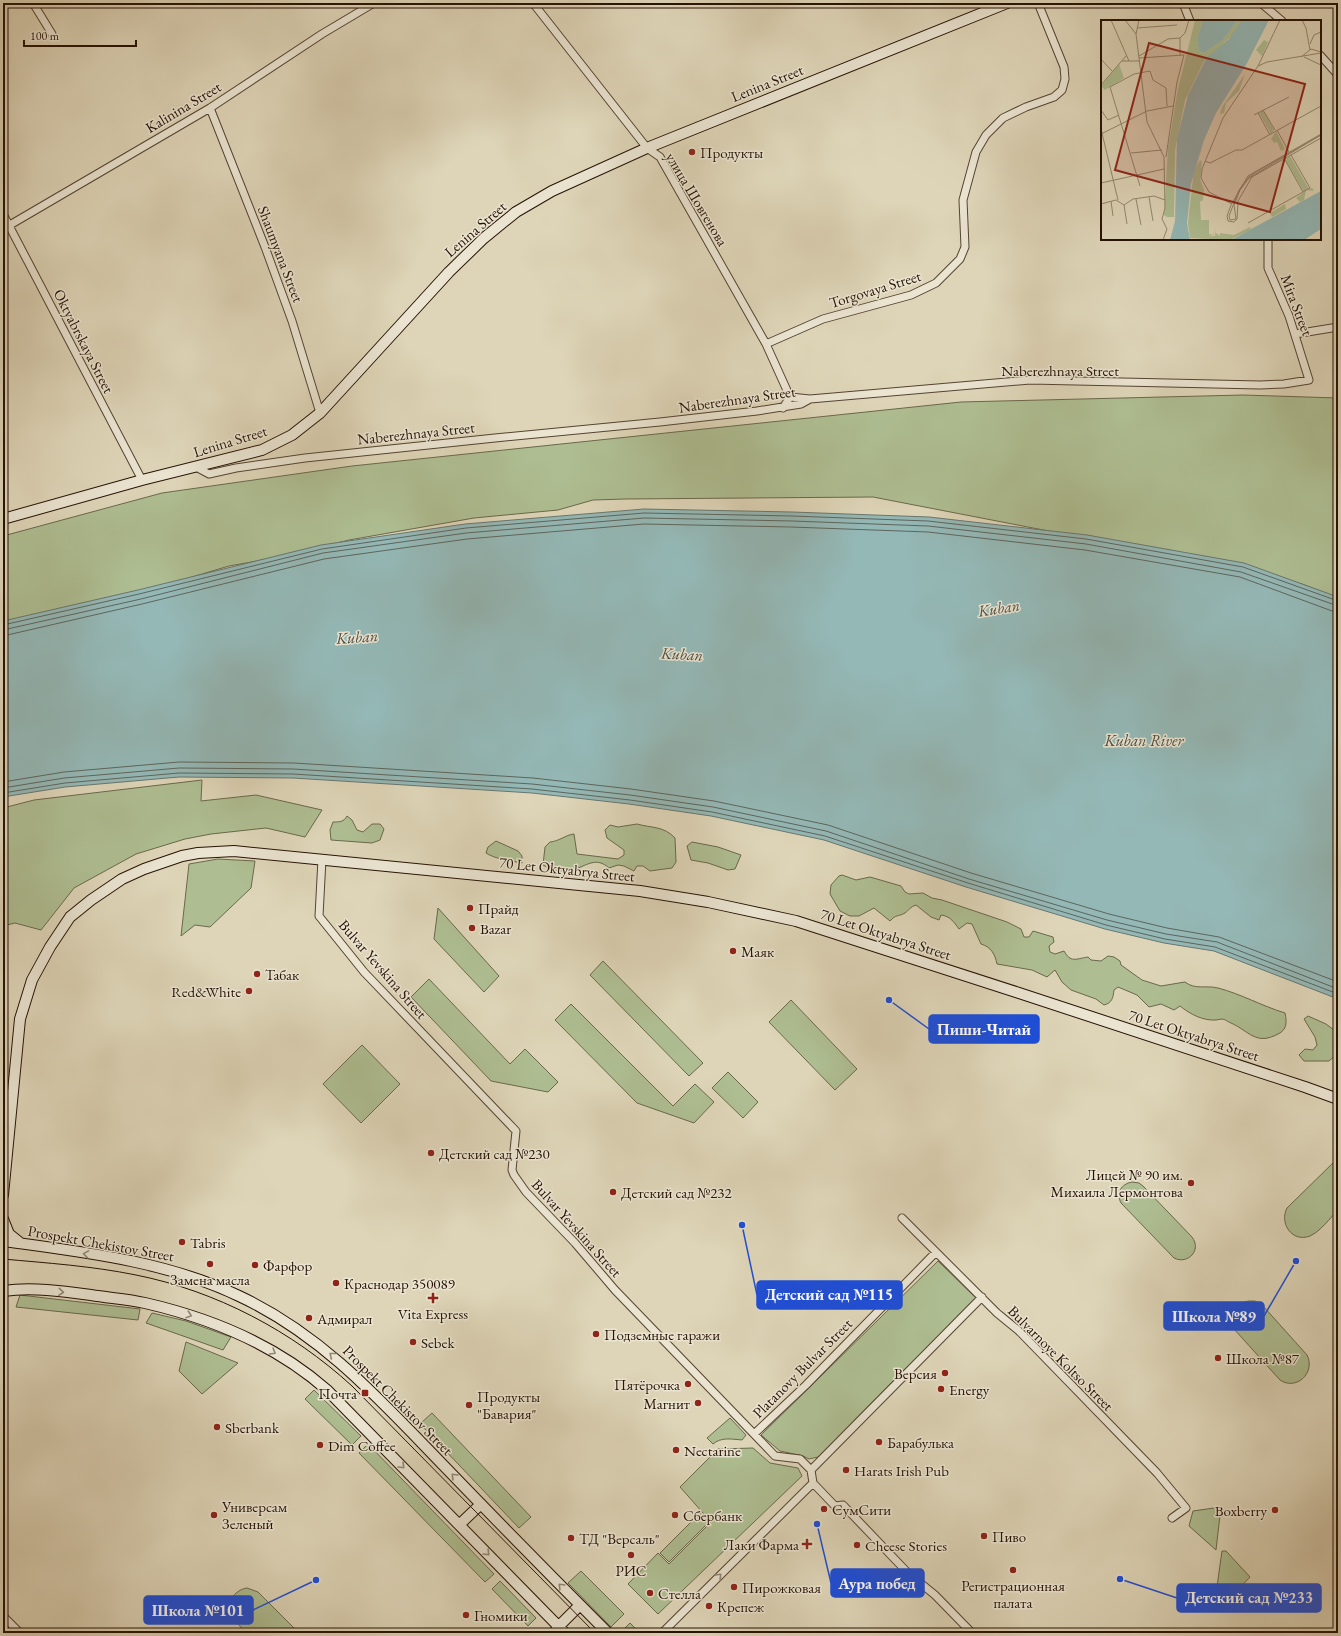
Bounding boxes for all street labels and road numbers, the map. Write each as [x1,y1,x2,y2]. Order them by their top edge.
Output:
street label: Lenina Street [728,60,806,106]
street label: Kalinina Street [142,77,225,137]
street label: улица Шовгенова [662,149,732,249]
street label: Lenina Street [440,197,510,261]
street label: Shaumyana Street [254,203,308,305]
street label: Torgovaya Street [827,266,924,312]
street label: Mira Street [1277,272,1317,339]
street label: Oktyabrskaya Street [50,286,119,396]
street label: Naberezhnaya Street [1001,361,1119,380]
street label: Naberezhnaya Street [677,381,797,417]
street label: Naberezhnaya Street [356,417,476,449]
street label: Lenina Street [191,421,269,461]
street label: 70 Let Oktyabrya Street [498,852,636,886]
street label: 70 Let Oktyabrya Street [818,904,954,964]
street label: Bulvar Yevskina Street [335,915,432,1023]
street label: 70 Let Oktyabrya Street [1126,1005,1262,1065]
street label: Bulvar Yevskina Street [528,1175,626,1281]
street label: Prospekt Chekistov Street [26,1221,176,1265]
street label: Bulvarnoye Koltso Street [1004,1301,1118,1415]
street label: Platanovy Bulvar Street [748,1314,856,1422]
street label: Prospekt Chekistov Street [339,1341,457,1459]

